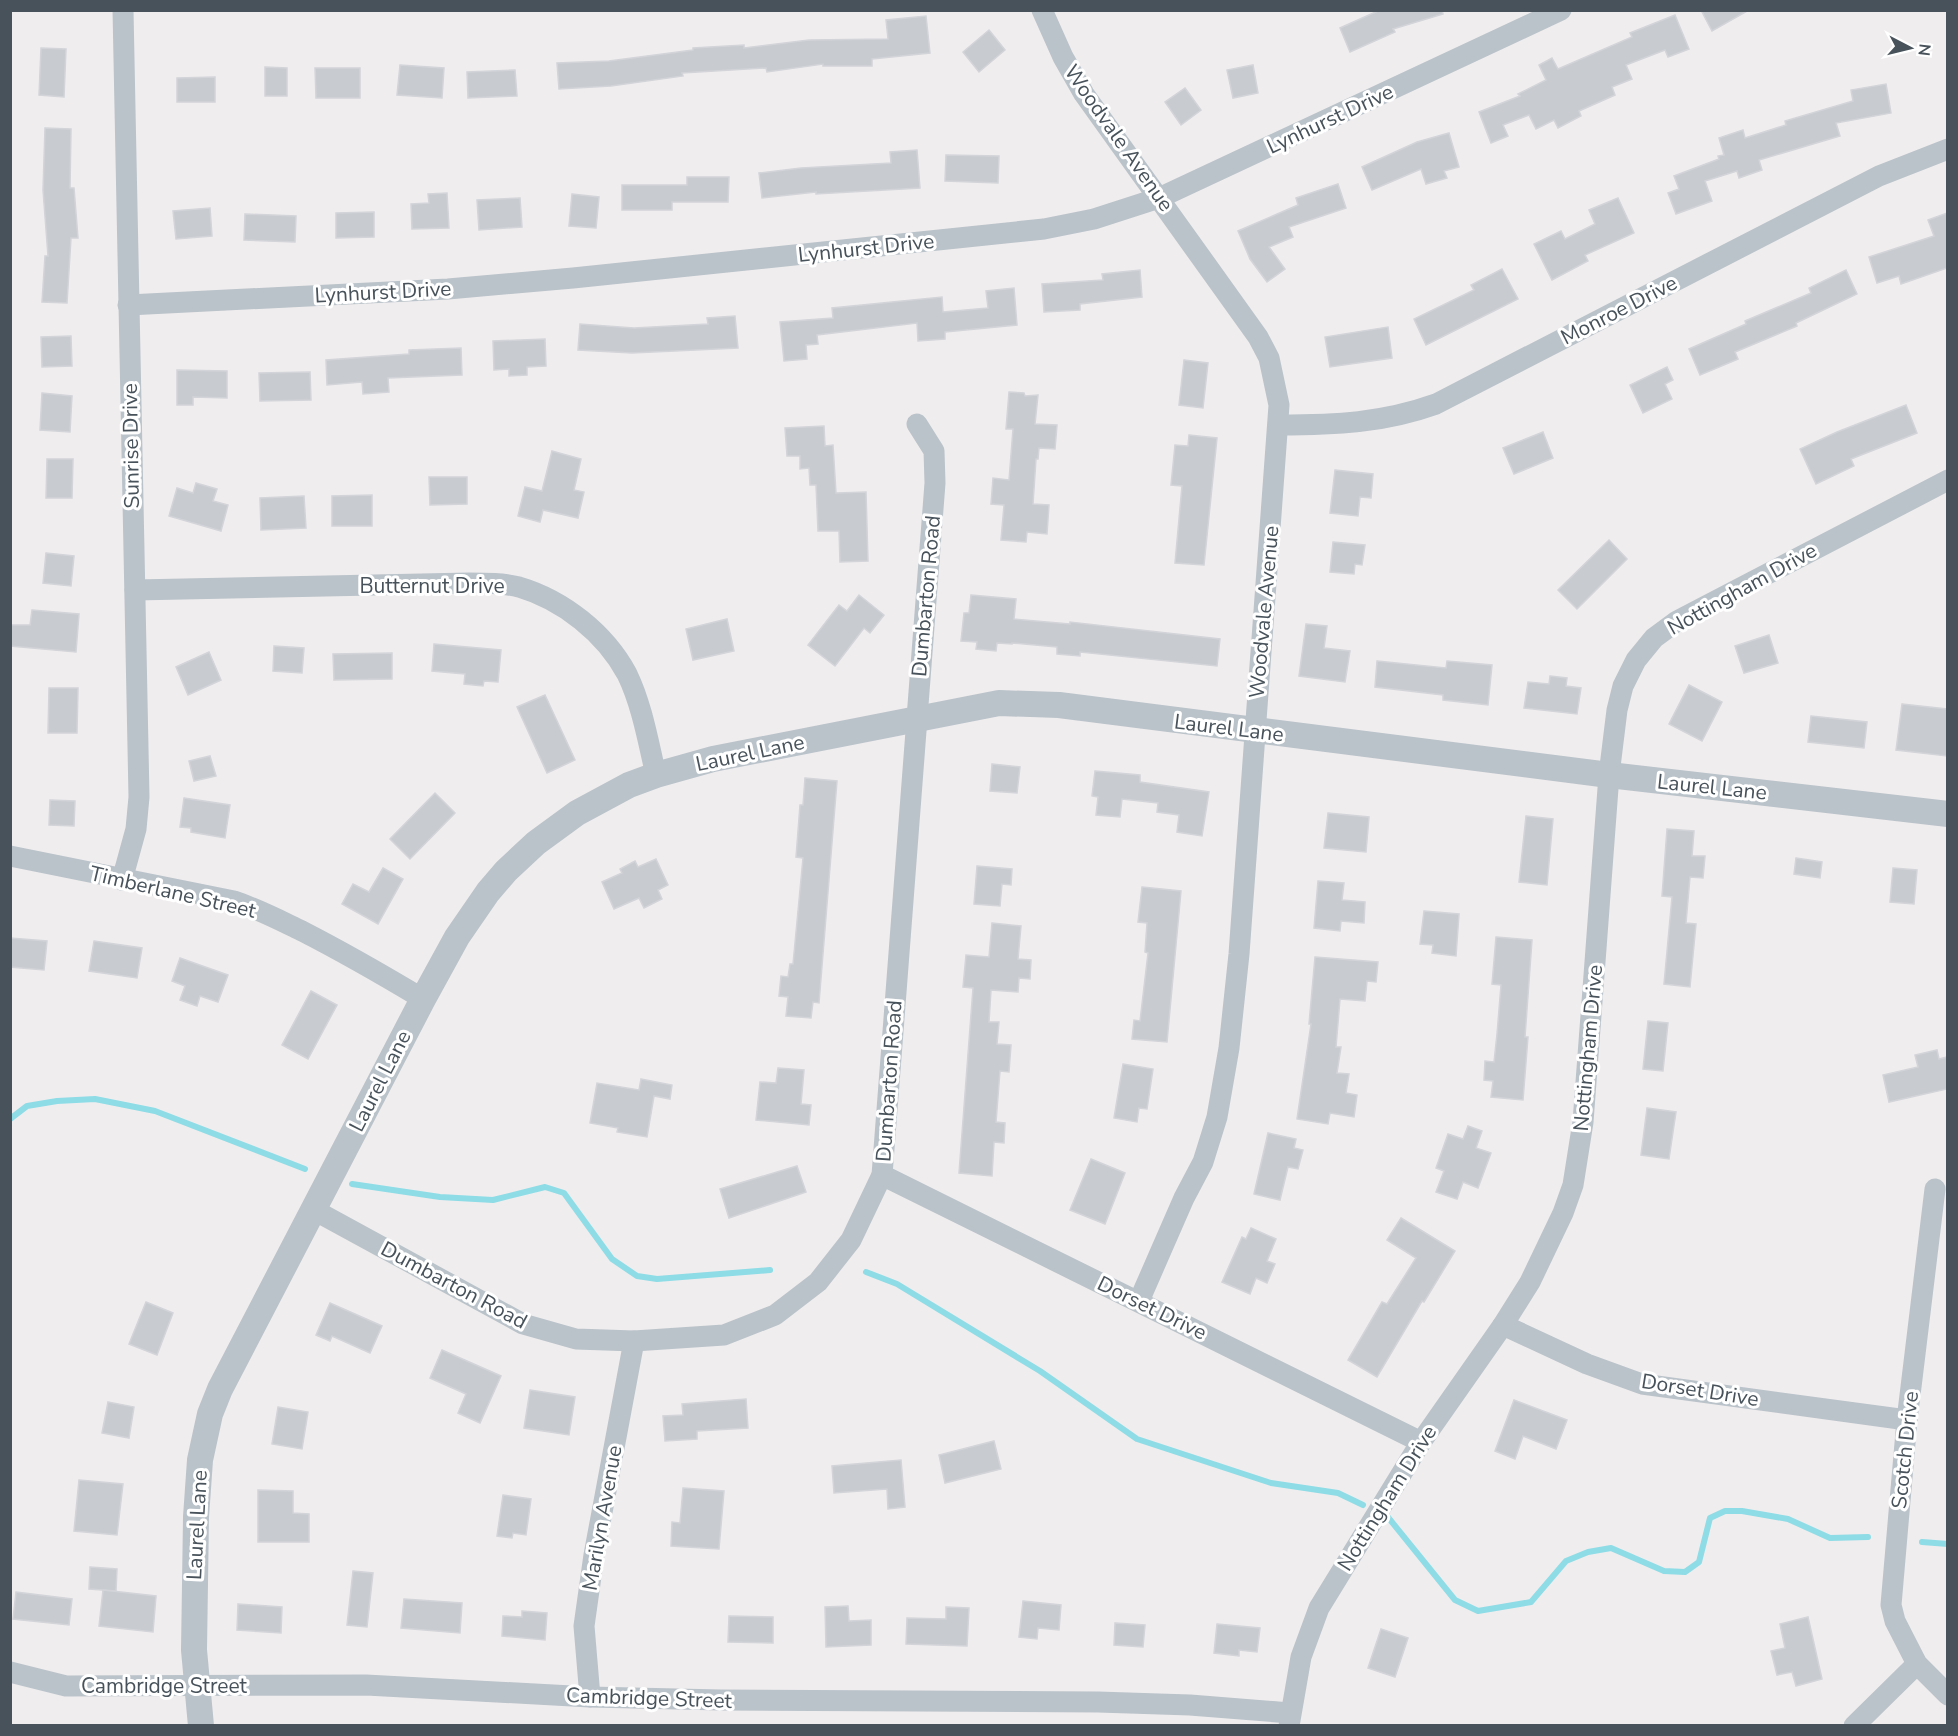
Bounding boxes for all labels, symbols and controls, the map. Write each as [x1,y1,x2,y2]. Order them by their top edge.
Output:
north arrow [1880,18,1940,78]
text: N [1912,42,1936,57]
street label: Woodvale Avenue [1058,59,1180,217]
street label: Lynhurst Drive [1262,77,1398,161]
street label: Lynhurst Drive [796,227,936,269]
street label: Monroe Drive [1556,269,1682,351]
street label: Lynhurst Drive [314,274,452,310]
street label: Sunrise Drive [116,383,146,509]
street label: Dumbarton Road [905,514,947,678]
street label: Woodvale Avenue [1242,524,1286,700]
street label: Nottingham Drive [1662,536,1822,642]
street label: Butternut Drive [359,572,505,600]
street label: Laurel Lane [1173,707,1285,749]
street label: Laurel Lane [693,728,807,778]
street label: Laurel Lane [1656,767,1768,807]
street label: Timberlane Street [87,859,259,925]
street label: Nottingham Drive [1567,964,1609,1132]
street label: Dumbarton Road [869,999,909,1163]
street label: Laurel Lane [343,1026,417,1136]
street label: Dumbarton Road [376,1235,532,1335]
street label: Dorset Drive [1093,1269,1211,1347]
street label: Dorset Drive [1639,1367,1761,1413]
street label: Scotch Drive [1885,1390,1925,1510]
street label: Nottingham Drive [1331,1420,1443,1576]
street label: Marilyn Avenue [575,1443,629,1593]
street label: Laurel Lane [180,1469,214,1581]
street label: Cambridge Street [81,1672,248,1700]
street label: Cambridge Street [566,1681,733,1715]

